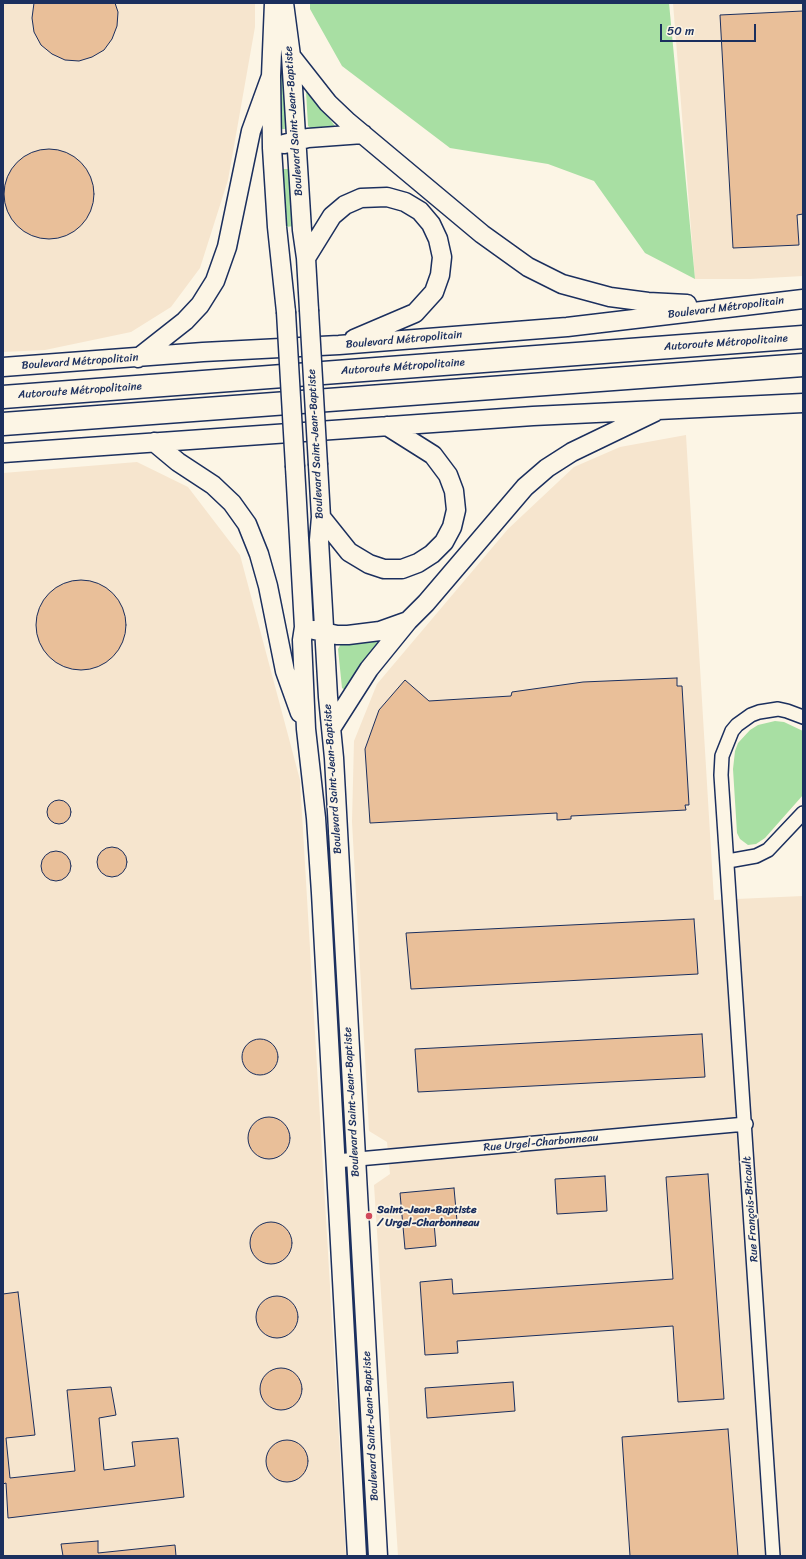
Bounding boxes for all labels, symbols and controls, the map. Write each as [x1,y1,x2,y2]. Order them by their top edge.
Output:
scale bar [662,16,758,42]
text: 50 m [667,20,694,42]
street label: Boulevard Saint-Jean-Baptiste [282,46,306,196]
street label: Boulevard Métropolitain [667,294,785,322]
street label: Boulevard Métropolitain [345,328,463,352]
street label: Autoroute Métropolitaine [664,332,788,354]
street label: Boulevard Métropolitain [21,351,139,373]
street label: Autoroute Métropolitaine [341,356,465,378]
street label: Boulevard Saint-Jean-Baptiste [305,369,327,519]
street label: Autoroute Métropolitaine [18,380,142,402]
street label: Boulevard Saint-Jean-Baptiste [321,704,345,854]
street label: Boulevard Saint-Jean-Baptiste [341,1027,363,1177]
street label: Rue Urgel-Charbonneau [483,1131,599,1155]
street label: Rue François-Bricault [741,1156,761,1262]
place label: Saint-Jean-Baptiste / Urgel-Charbonneau [377,1203,479,1229]
marker: Saint-Jean-Baptiste / Urgel-Charbonneau [364,1211,374,1221]
street label: Boulevard Saint-Jean-Baptiste [360,1351,382,1501]

